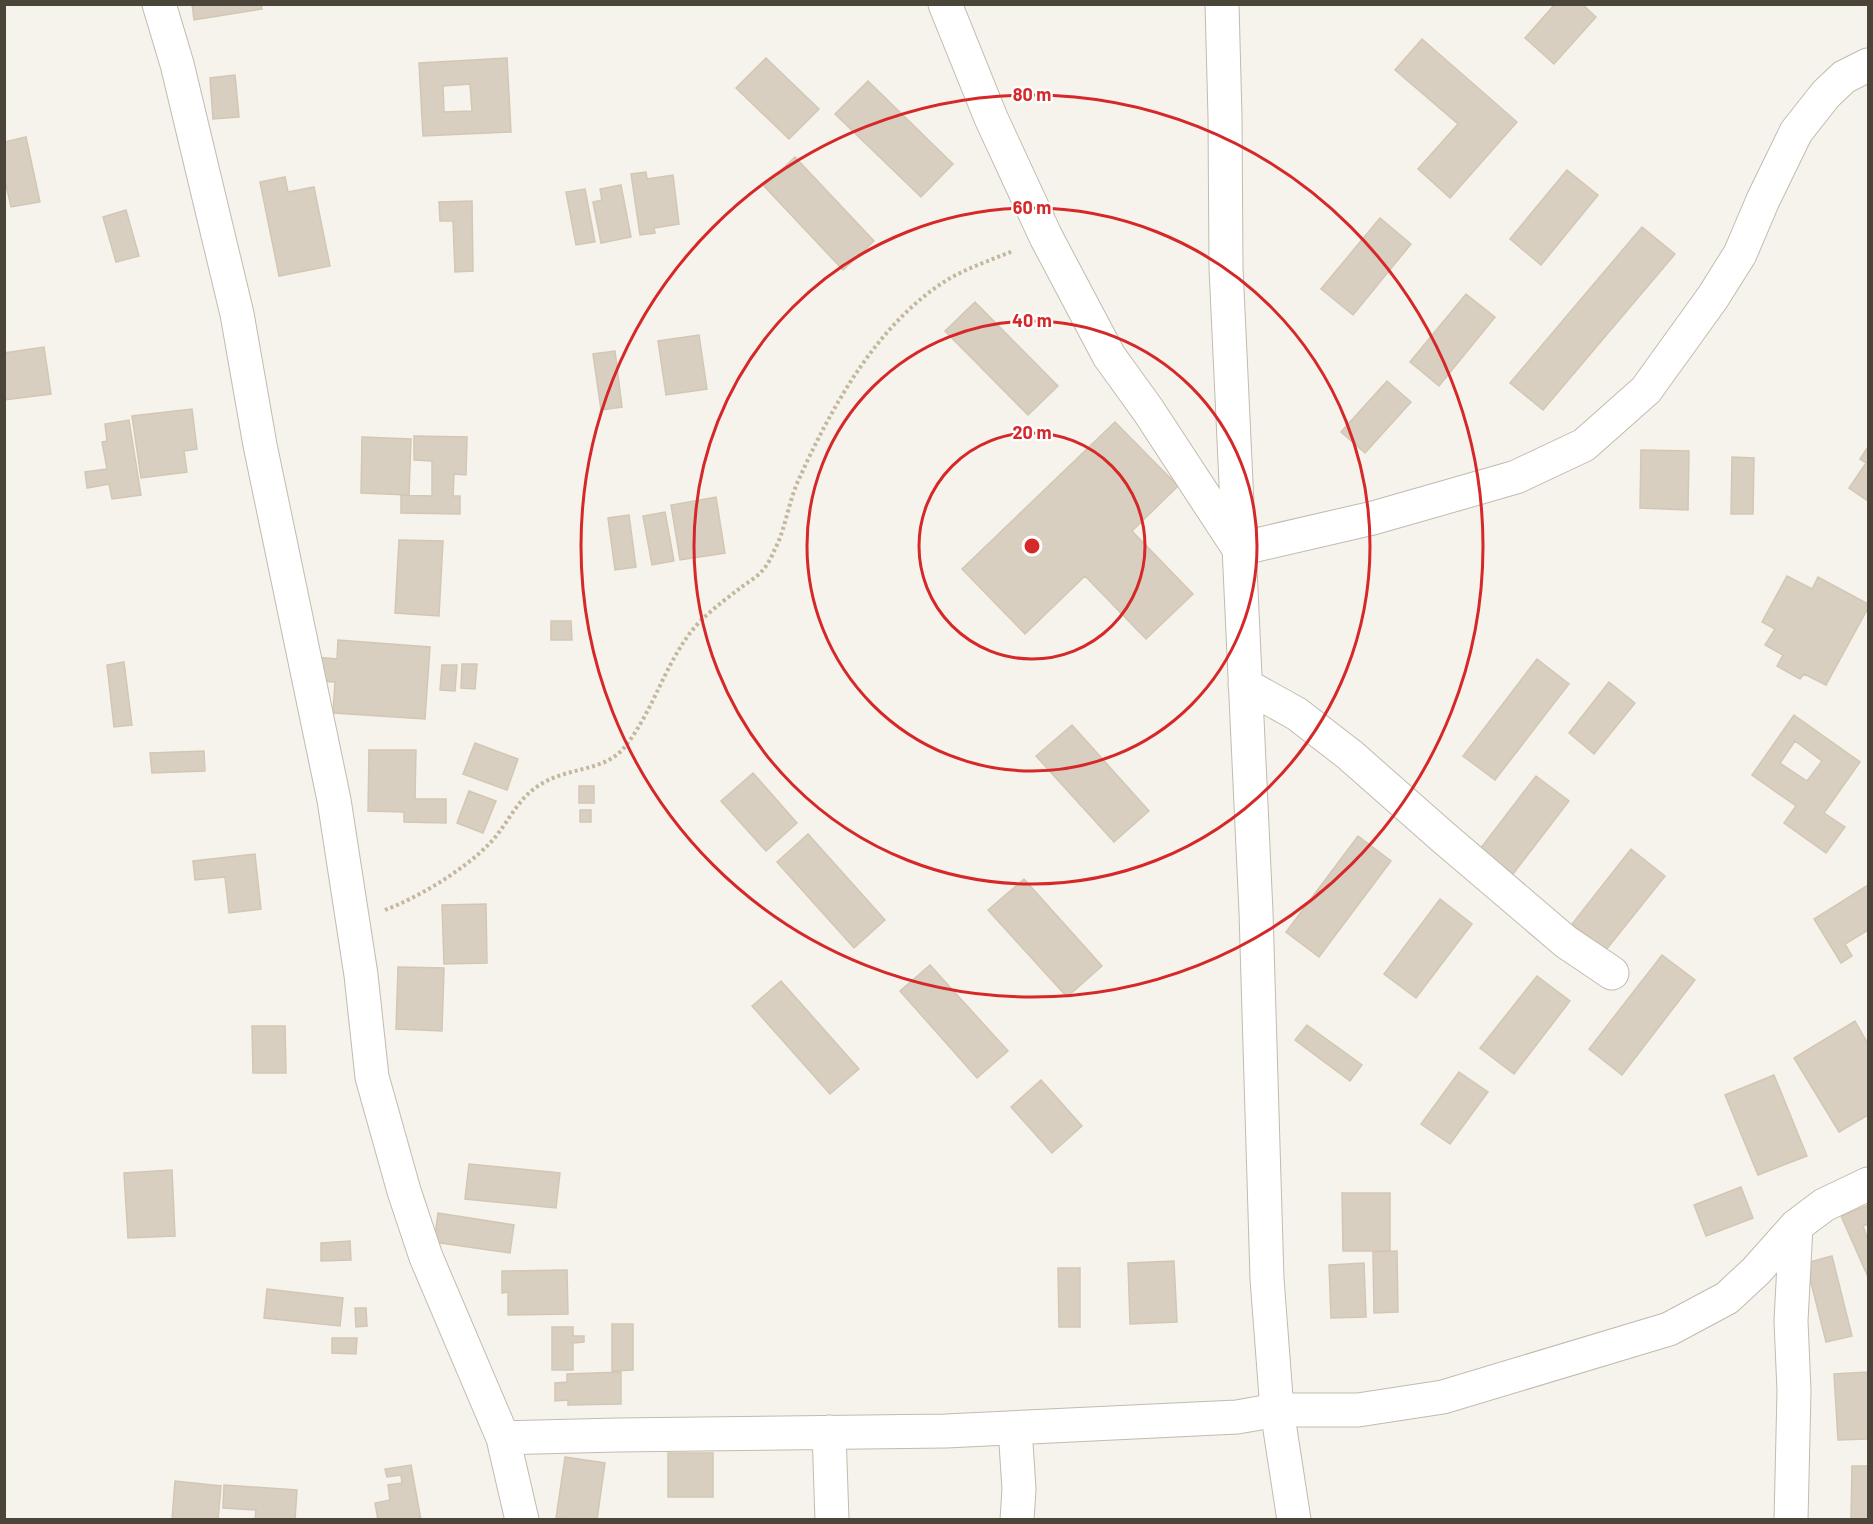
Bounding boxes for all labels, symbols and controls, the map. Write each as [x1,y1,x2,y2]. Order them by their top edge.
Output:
text: 80 m [1013,83,1051,105]
text: 60 m [1013,196,1051,218]
text: 40 m [1012,309,1052,331]
text: 20 m [1013,421,1051,443]
centre of rings [1022,536,1042,556]

